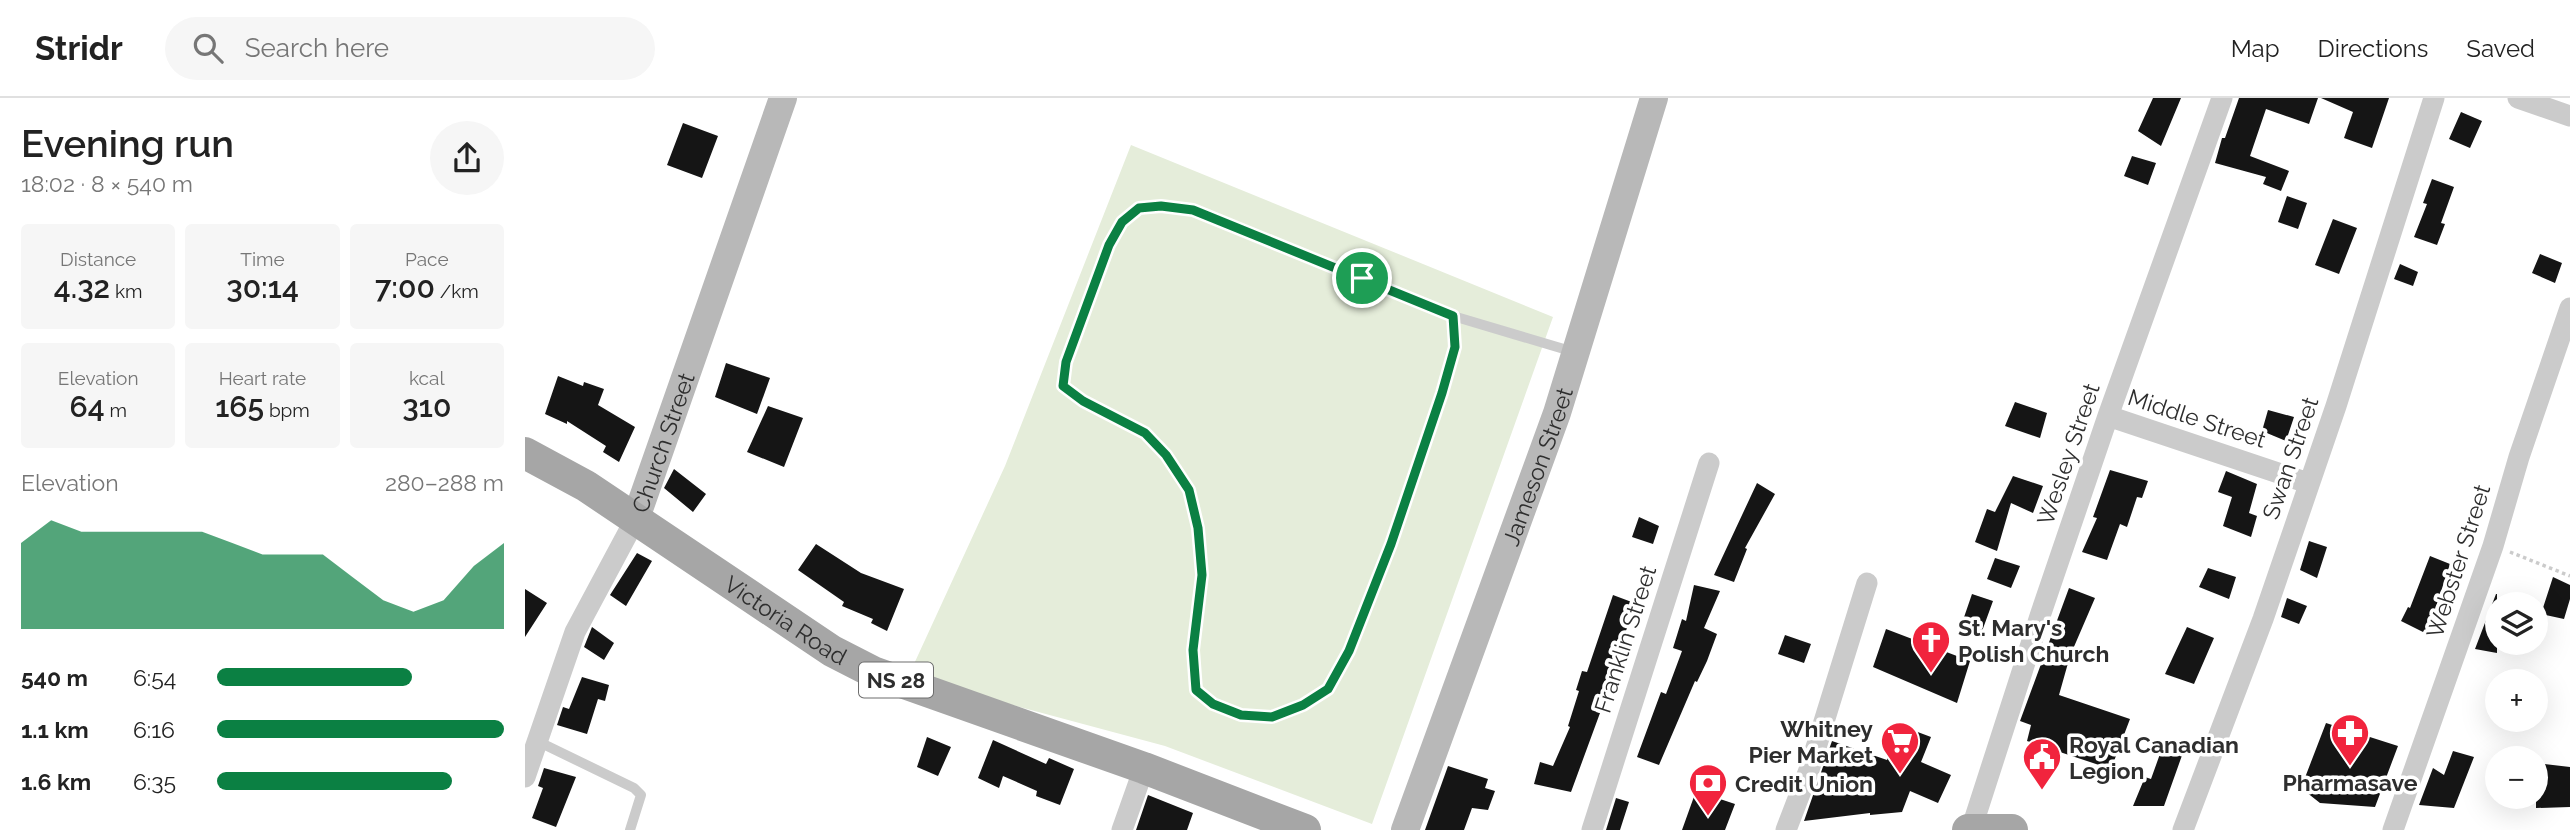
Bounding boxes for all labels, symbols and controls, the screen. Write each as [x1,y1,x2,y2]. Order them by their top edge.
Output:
search box [165,17,655,80]
text: Stridr [35,29,123,68]
icon: search [189,29,227,67]
text: Search here [245,33,389,63]
text: Map [2231,34,2280,63]
text: Directions [2318,34,2428,63]
text: Saved [2466,34,2535,63]
text: Evening run [21,121,234,166]
button: share [430,121,504,195]
text: 18:02 · 8 × 540 m [21,170,193,197]
text: Distance [60,248,136,270]
text: Time [240,248,285,270]
text: Pace [405,248,449,270]
pin [1332,248,1392,308]
icon: arrive [1343,259,1381,297]
text: 4.32 [54,270,110,305]
text: 30:14 [226,270,299,305]
text: 7:00 [375,270,435,305]
text: km [110,280,142,302]
text: /km [435,280,479,302]
text: Elevation [58,367,139,389]
text: Heart rate [219,367,306,389]
text: kcal [409,367,445,389]
street label: Church Street [626,369,699,516]
street label: Wesley Street [2031,379,2105,528]
street label: Middle Street [2125,383,2270,453]
street label: Jameson Street [1496,384,1578,549]
text: 64 [69,389,105,424]
text: 165 [215,389,264,424]
text: 310 [402,389,451,424]
street label: Swan Street [2256,393,2324,523]
text: m [105,399,127,421]
text: bpm [264,399,310,421]
text: Elevation [21,469,119,496]
text: 280–288 m [385,469,504,496]
street label: Webster Street [2421,481,2496,641]
street label: Franklin Street [1588,562,1662,716]
street label: Victoria Road [720,570,852,670]
map controls [2485,592,2548,809]
button: layers [2485,592,2548,655]
place label: St. Mary's Polish Church [1958,614,2109,667]
church icon: St. Mary's Polish Church [1910,619,1952,674]
road number: NS 28 [859,662,933,698]
text: 540 m [21,664,88,691]
text: 6:54 [133,664,176,691]
button: + [2485,669,2548,732]
pharmacy icon: Pharmasave [2329,712,2371,767]
place label: Whitney Pier Market [1749,715,1873,768]
text: 1.1 km [21,716,89,743]
text: 6:16 [133,716,175,743]
supermarket icon: Whitney Pier Market [1879,720,1921,775]
place label: Royal Canadian Legion [2069,731,2239,784]
public building icon: Royal Canadian Legion [2021,736,2063,791]
button: − [2485,746,2548,809]
bank icon: Credit Union [1687,762,1729,817]
text: 1.6 km [21,768,91,795]
text: 6:35 [133,768,176,795]
place label: Pharmasave [2282,769,2418,796]
place label: Credit Union [1735,770,1873,797]

